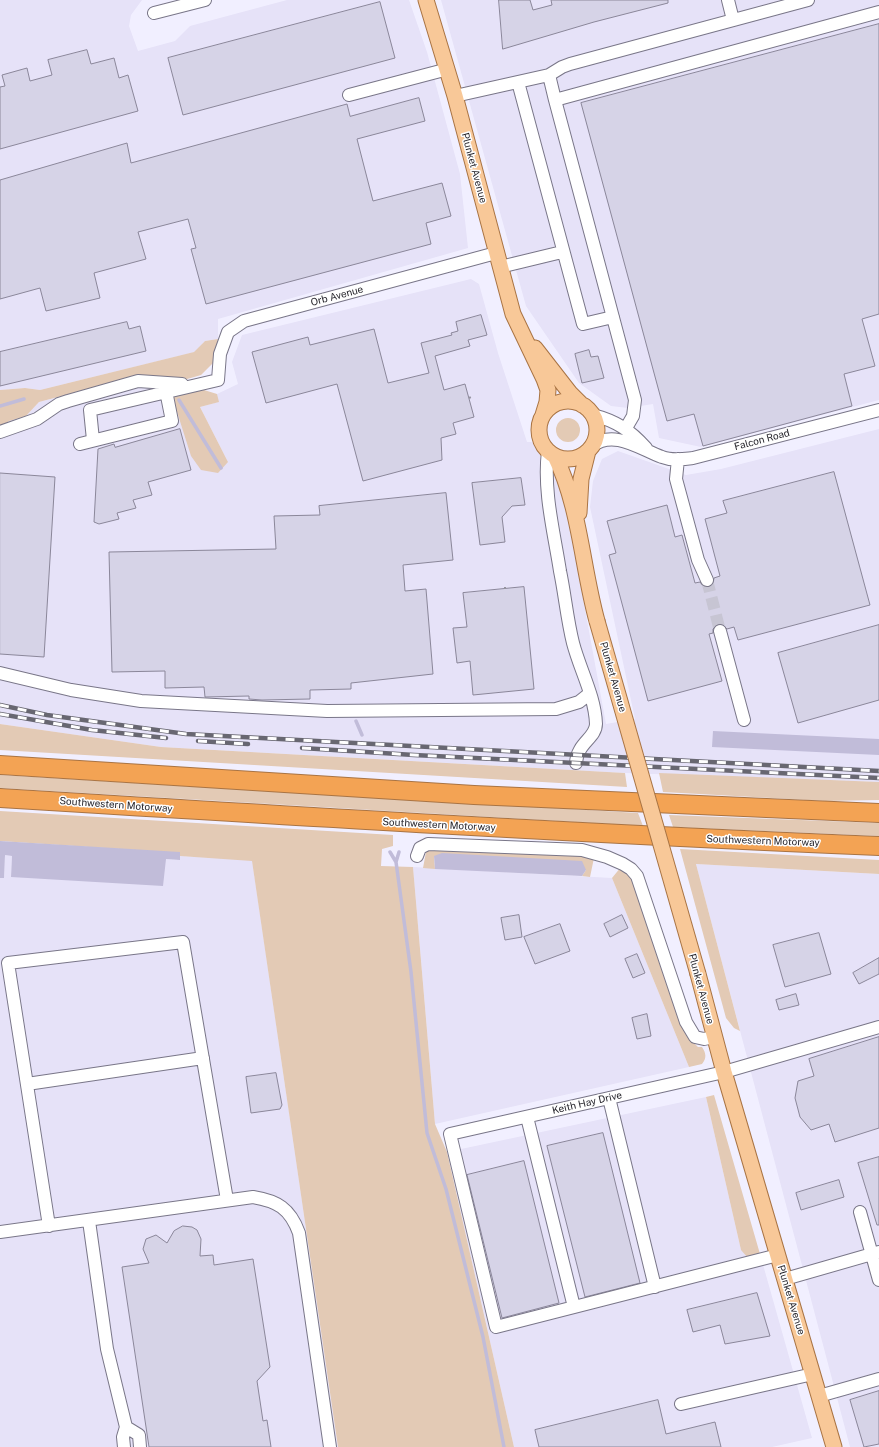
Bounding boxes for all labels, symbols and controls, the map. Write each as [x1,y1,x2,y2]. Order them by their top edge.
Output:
street label: Plunket Avenue [459,132,489,204]
street label: Orb Avenue [309,283,365,309]
street label: Falcon Road [733,427,791,453]
street label: Plunket Avenue [597,641,629,713]
street label: Southwestern Motorway [59,795,173,815]
street label: Southwestern Motorway [382,816,496,834]
street label: Southwestern Motorway [706,833,820,849]
street label: Plunket Avenue [686,953,716,1025]
street label: Keith Hay Drive [551,1089,623,1117]
street label: Plunket Avenue [775,1264,807,1336]

